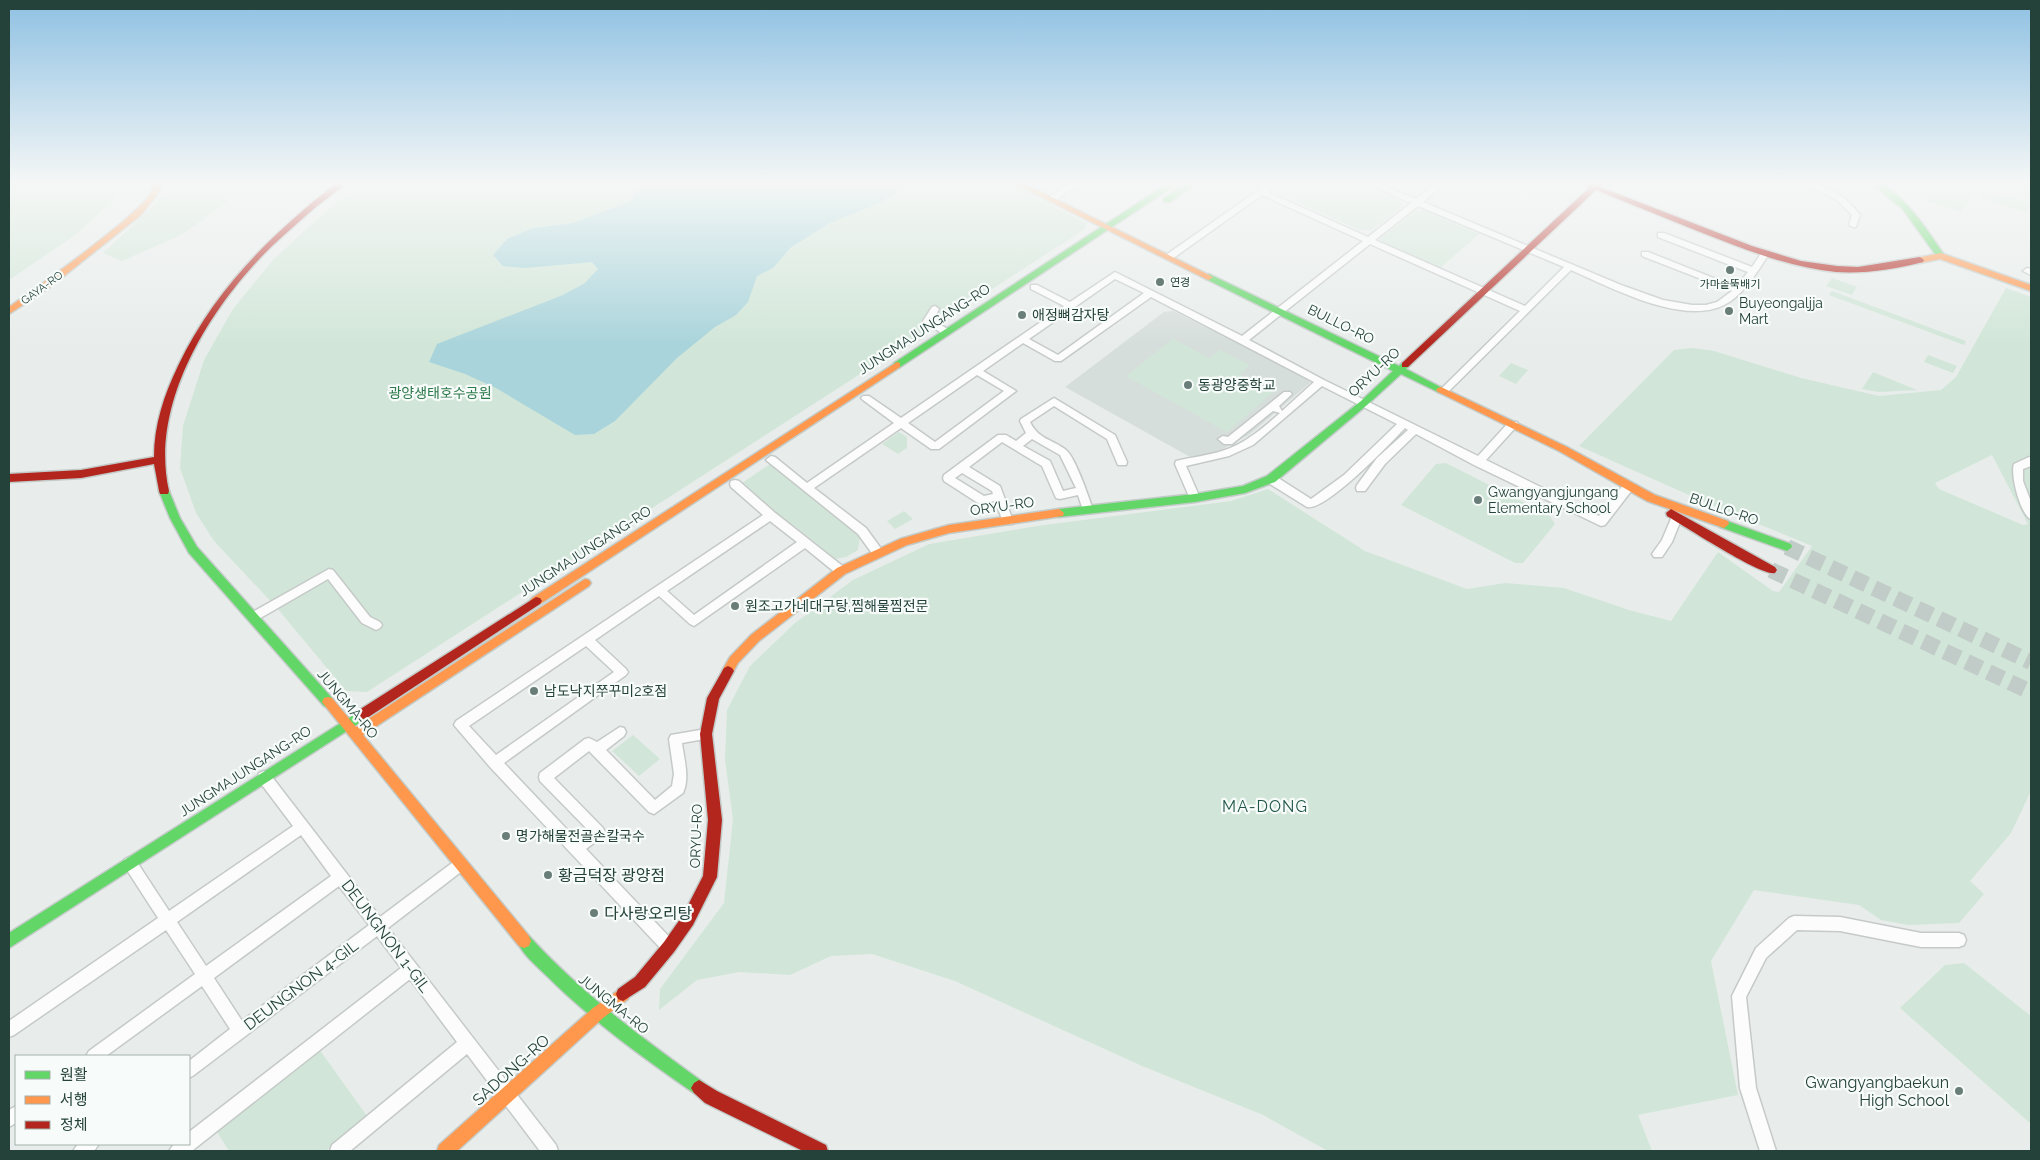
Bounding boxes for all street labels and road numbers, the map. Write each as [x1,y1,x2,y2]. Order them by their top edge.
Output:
street label: GAYA-RO [19,269,65,307]
street label: JUNGMAJUNGANG-RO [855,280,993,378]
street label: BULLO-RO [1305,301,1377,347]
street label: ORYU-RO [1345,344,1403,400]
street label: BULLO-RO [1687,490,1761,528]
street label: ORYU-RO [969,494,1035,518]
street label: JUNGMAJUNGANG-RO [516,502,654,600]
street label: JUNGMA-RO [314,666,382,742]
street label: JUNGMAJUNGANG-RO [176,722,314,820]
street label: ORYU-RO [687,803,705,869]
street label: DEUNGNON 1-GIL [337,876,435,997]
street label: DEUNGNON 4-GIL [240,935,362,1034]
street label: JUNGMA-RO [576,971,652,1037]
street label: SADONG-RO [469,1031,553,1109]

